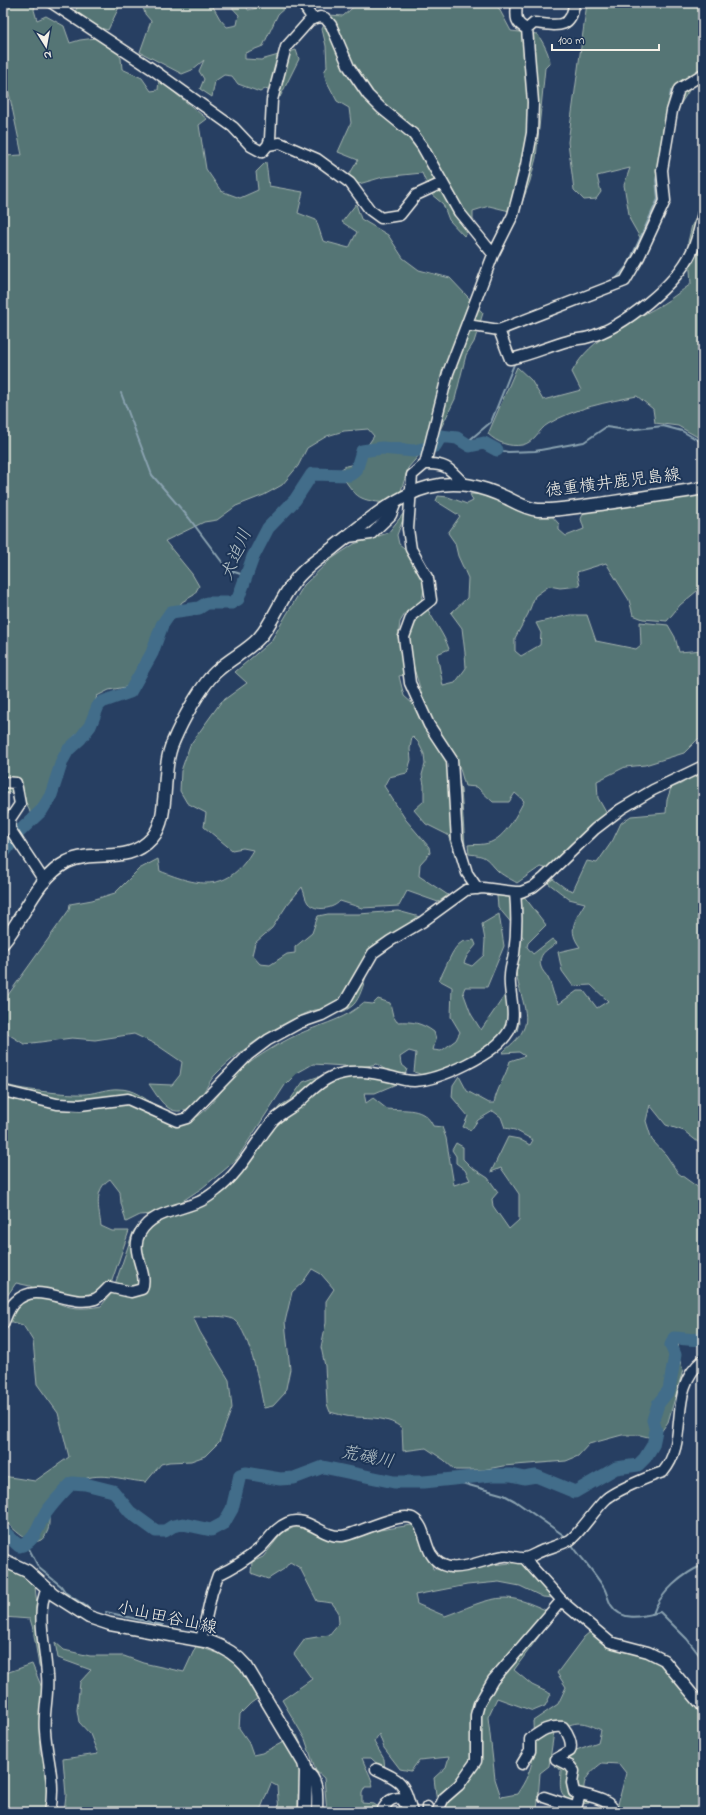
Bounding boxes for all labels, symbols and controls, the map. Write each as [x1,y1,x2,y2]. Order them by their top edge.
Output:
north arrow [26,26,66,66]
scale bar [552,26,659,52]
text: 100 m [558,32,585,50]
text: N [43,46,53,63]
street label: 徳重横井鹿児島線 [544,462,682,504]
water label: 犬迫川 [214,525,260,585]
water label: 荒磯川 [338,1440,396,1476]
street label: 小山田谷山線 [115,1595,219,1641]

